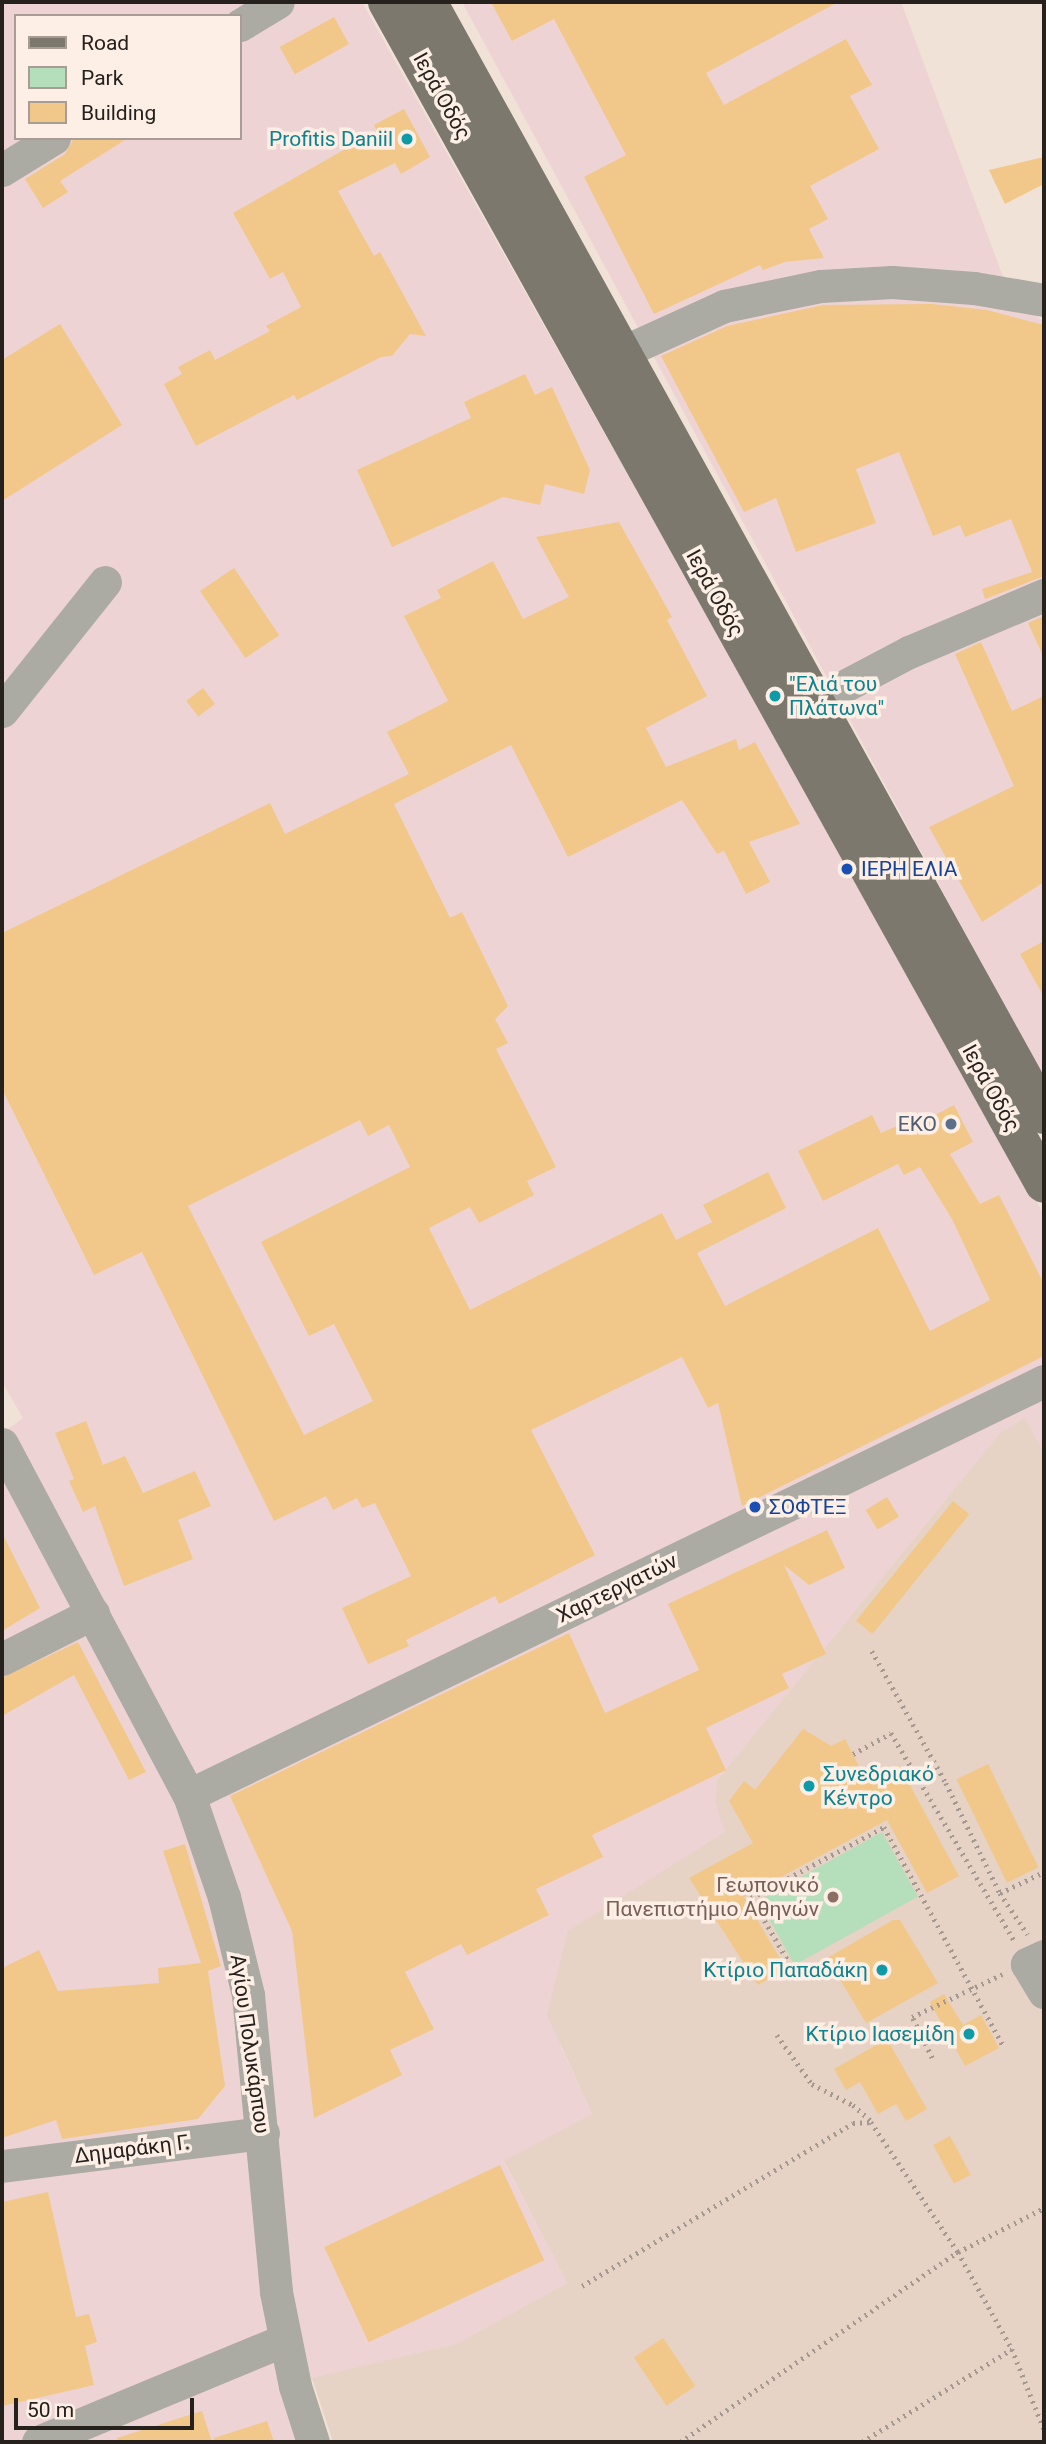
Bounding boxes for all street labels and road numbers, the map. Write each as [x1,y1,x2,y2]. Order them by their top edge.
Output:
street label: Ιερά Οδός [408,48,476,144]
street label: Ιερά Οδός [681,545,749,641]
street label: Ιερά Οδός [957,1040,1025,1136]
street label: Χαρτεργατών [553,1548,681,1628]
street label: Αγίου Πολυκάρπου [225,1953,275,2135]
street label: Δημαράκη Γ. [73,2129,191,2169]

